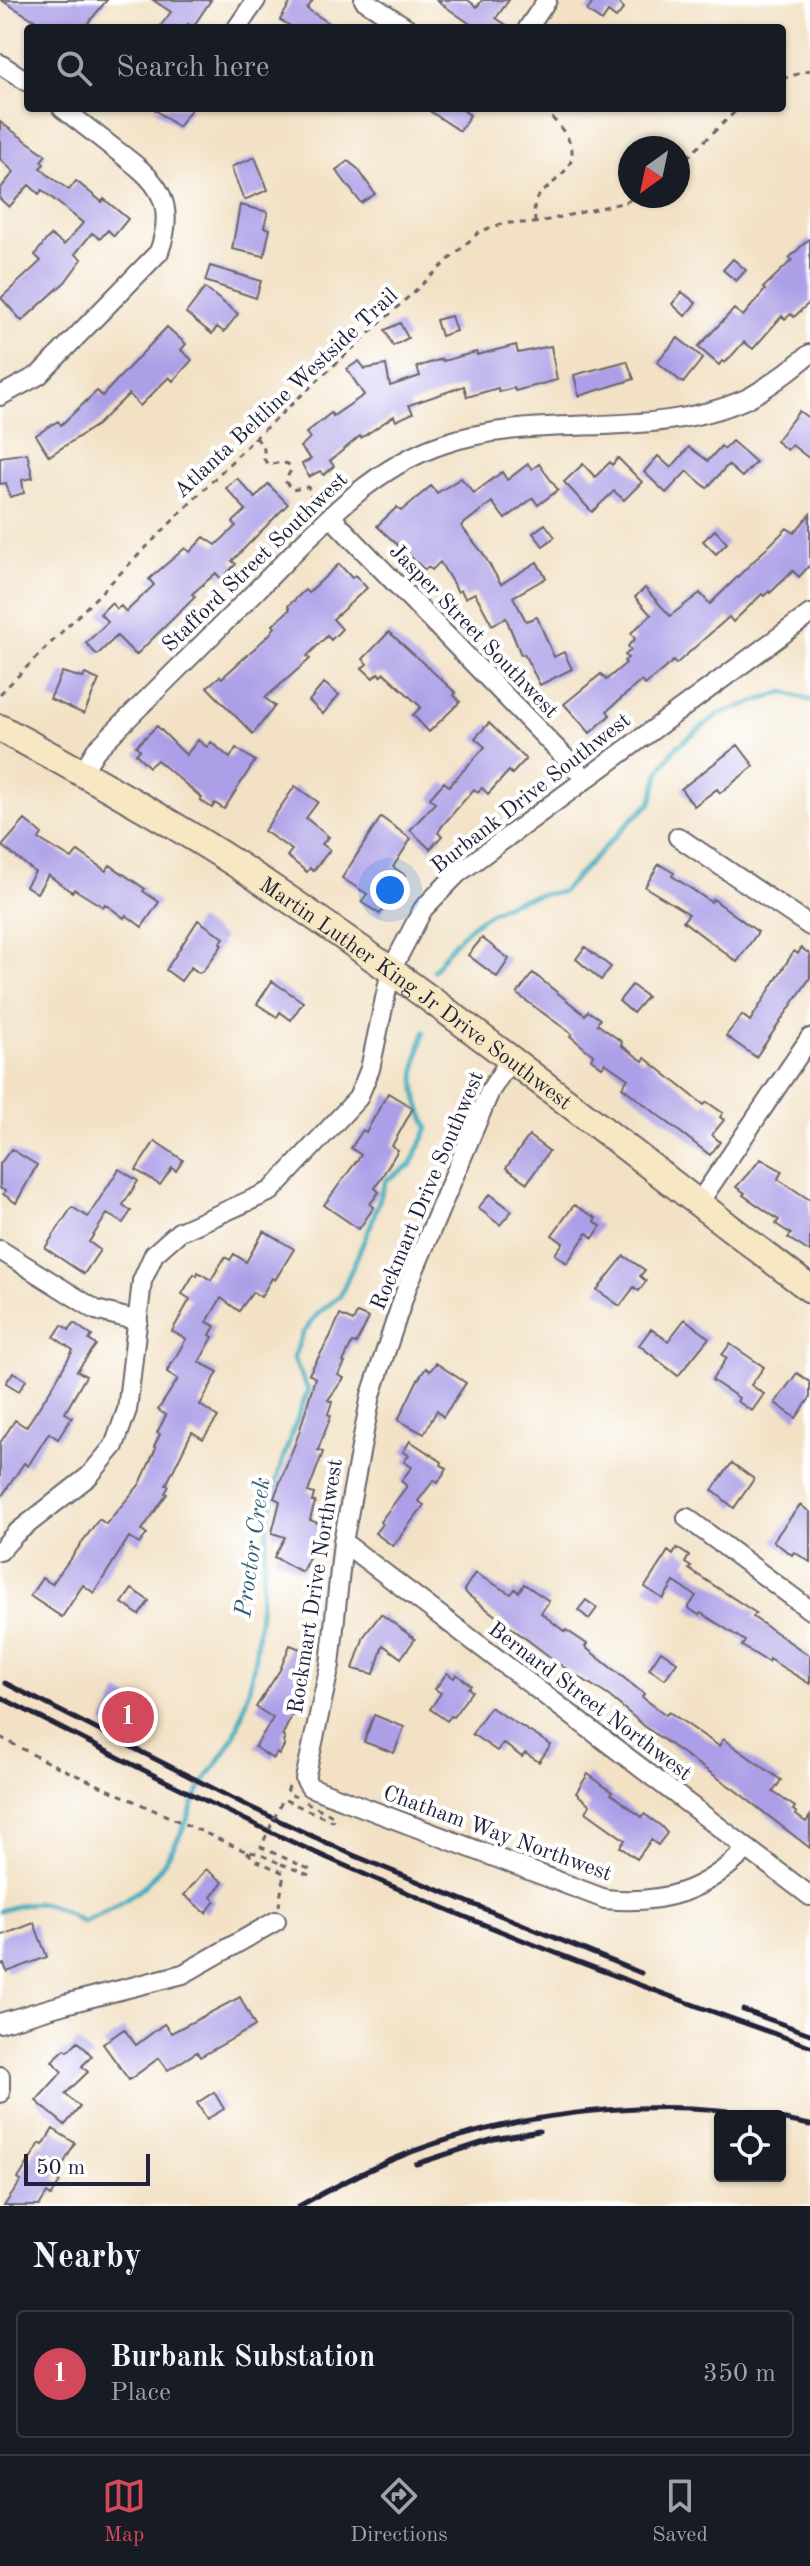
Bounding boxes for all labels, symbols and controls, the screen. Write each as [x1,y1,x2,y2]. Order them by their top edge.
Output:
search box [24,24,786,112]
icon: search [52,46,96,90]
text: Search here [116,53,270,83]
north arrow [618,136,690,208]
street label: Atlanta Beltline Westside Trail [170,284,402,503]
street label: Stafford Street Southwest [159,468,352,657]
street label: Jasper Street Southwest [385,540,562,723]
street label: Burbank Drive Southwest [428,709,635,878]
your location [370,870,410,910]
street label: Martin Luther King Jr Drive Southwest [255,874,575,1114]
street label: Rockmart Drive Southwest [367,1068,488,1313]
street label: Rockmart Drive Northwest [285,1457,347,1715]
water label: Proctor Creek [232,1476,276,1620]
street label: Bernard Street Northwest [484,1618,695,1785]
pin: 1 [102,1687,154,1747]
street label: Chatham Way Northwest [380,1782,615,1886]
map controls [714,2110,786,2182]
button: locate [714,2110,786,2182]
scale bar [24,2150,150,2186]
text: 50 m [36,2157,85,2179]
text: Nearby [32,2241,142,2275]
text: Burbank Substation [110,2343,375,2373]
text: 1 [52,2361,68,2387]
text: 350 m [703,2361,776,2387]
text: Place [110,2380,171,2406]
tab: Map [102,2474,146,2549]
tab: Directions [350,2474,448,2549]
tab: Saved [652,2474,708,2549]

